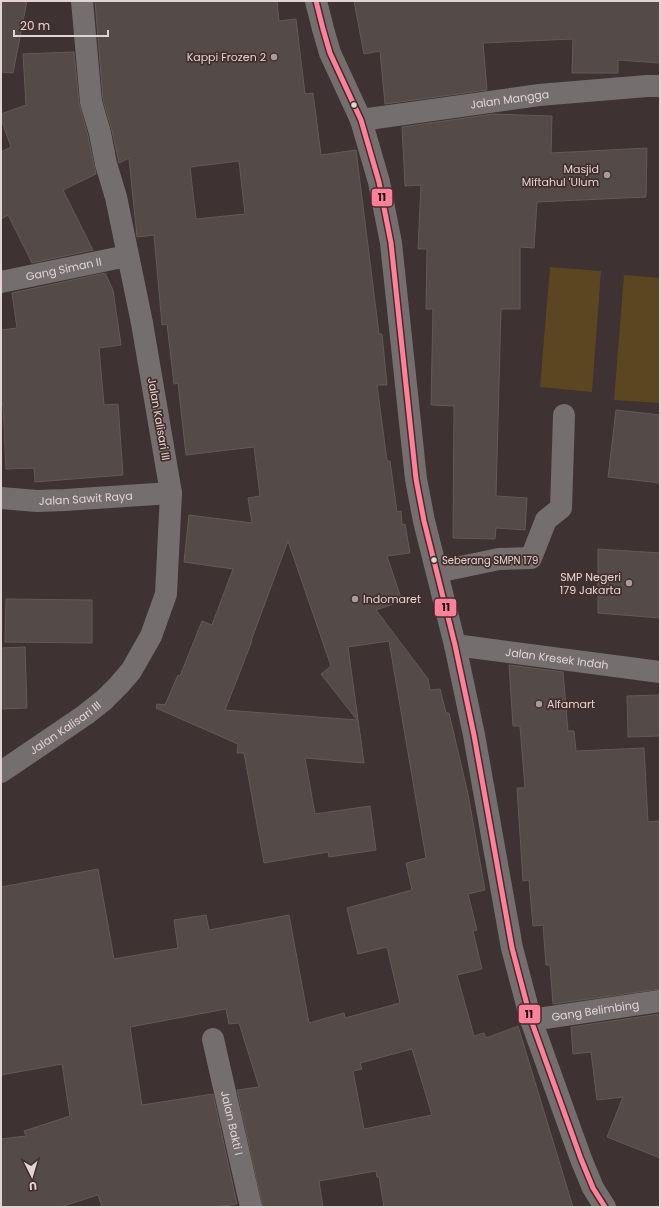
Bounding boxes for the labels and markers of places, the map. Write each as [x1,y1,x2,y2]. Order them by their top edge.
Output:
place label: Kappi Frozen 2 [187,49,266,65]
marker: Kappi Frozen 2 [269,52,279,62]
unlabelled marker [349,100,359,110]
place label: Masjid Miftahul 'Ulum [522,161,599,190]
marker: Masjid Miftahul 'Ulum [602,170,612,180]
place label: Seberang SMPN 179 [442,553,538,568]
marker: Seberang SMPN 179 [429,555,439,565]
place label: SMP Negeri 179 Jakarta [560,569,621,598]
marker: SMP Negeri 179 Jakarta [624,578,634,588]
place label: Indomaret [363,591,421,607]
marker: Indomaret [350,594,360,604]
place label: Alfamart [547,696,595,712]
marker: Alfamart [534,699,544,709]

